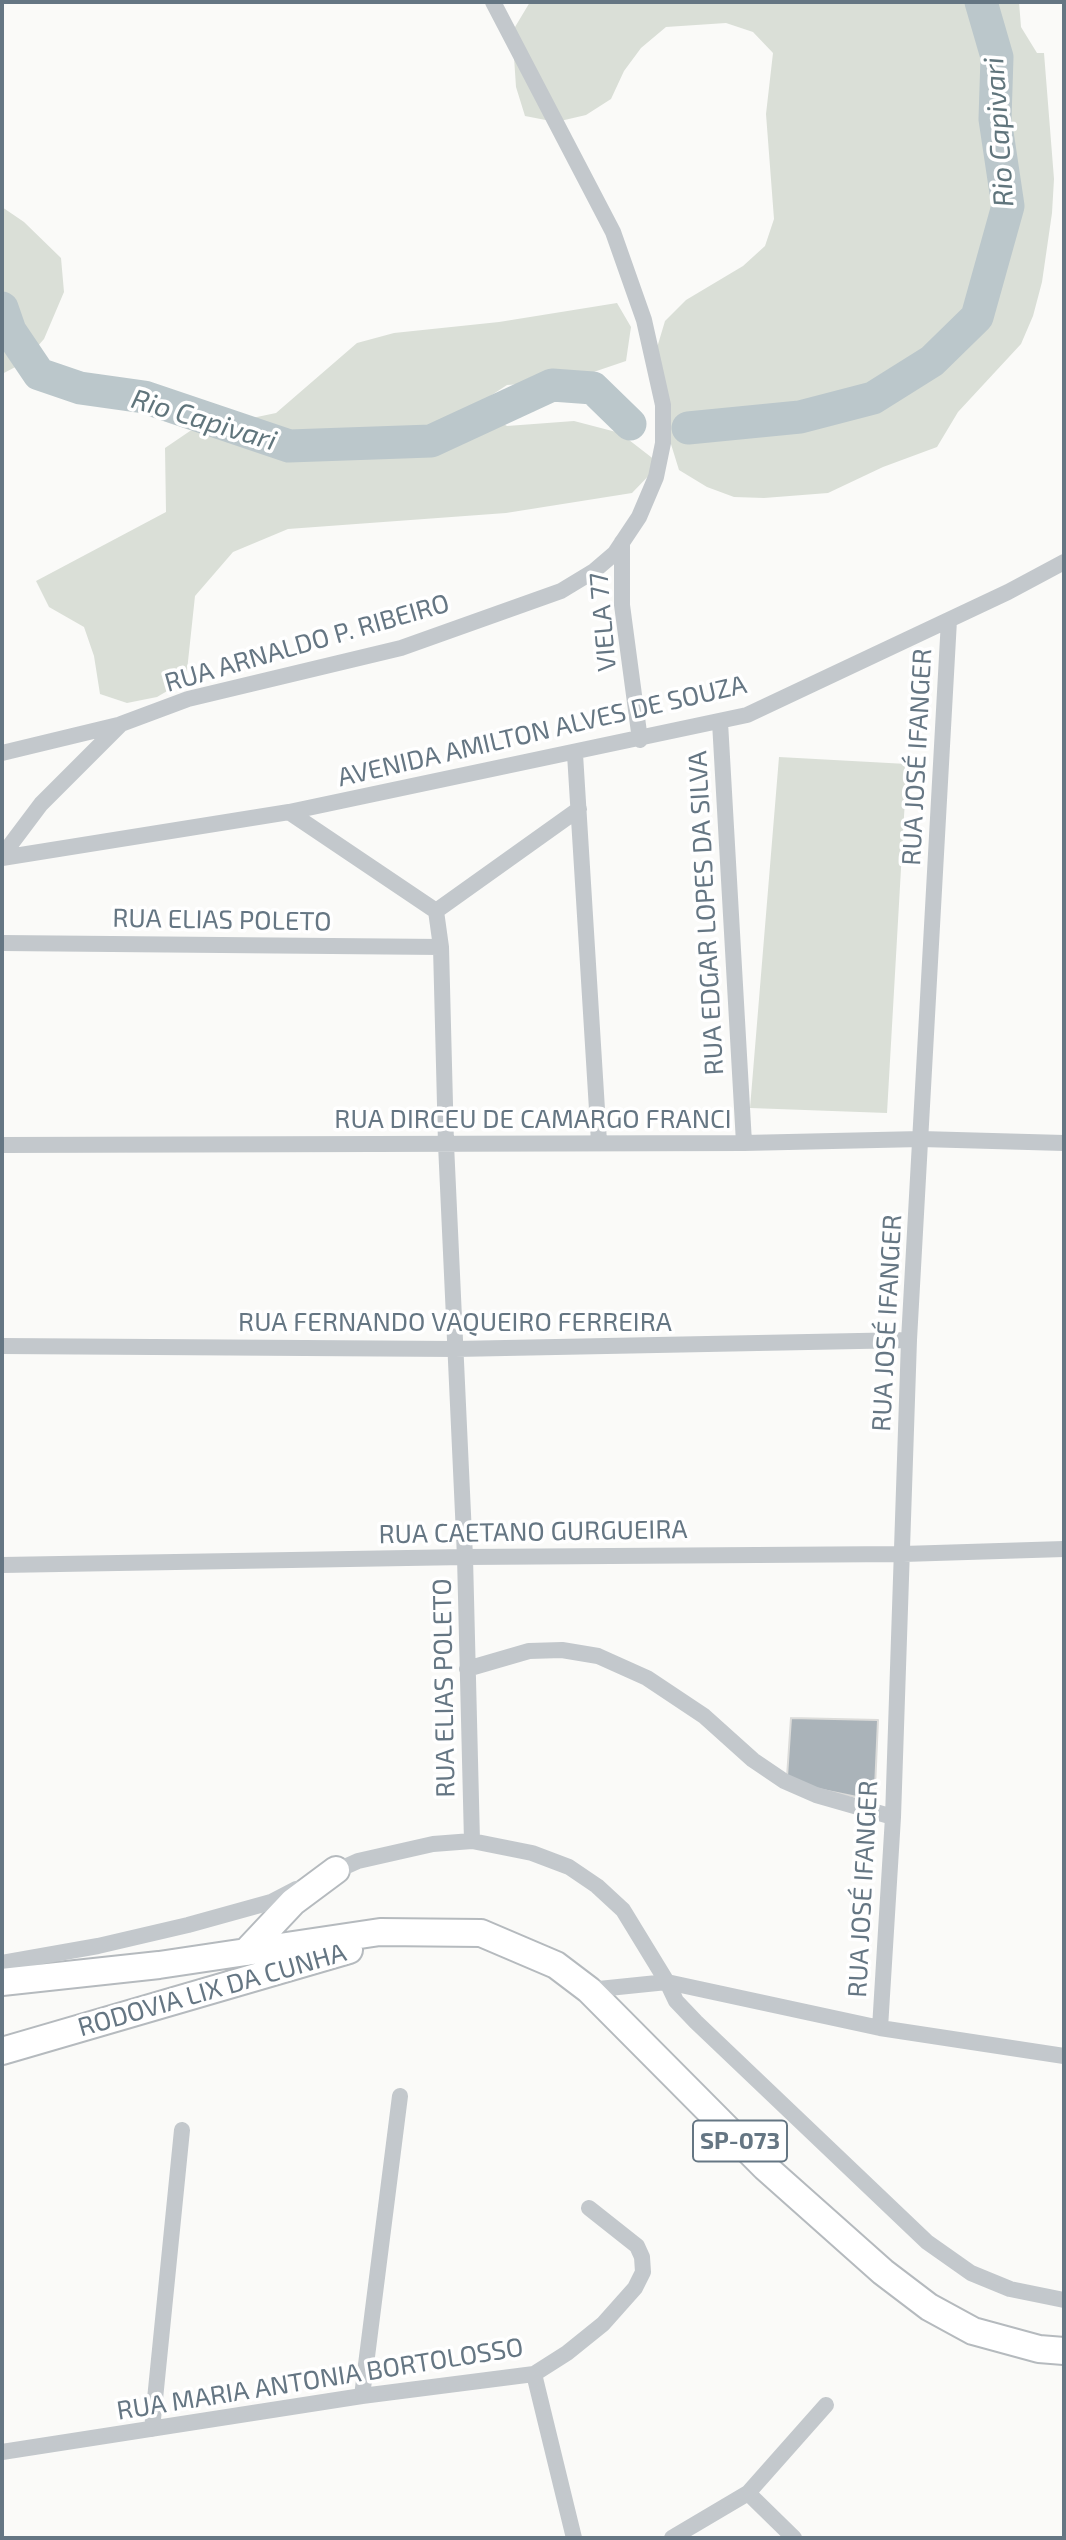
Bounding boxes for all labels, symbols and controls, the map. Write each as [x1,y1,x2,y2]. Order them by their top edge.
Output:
water label: Rio Capivari [977,56,1021,208]
water label: Rio Capivari [127,382,281,458]
street label: VIELA 77 [583,571,623,673]
street label: RUA ARNALDO P. RIBEIRO [161,587,453,699]
street label: RUA JOSÉ IFANGER [896,648,938,866]
street label: AVENIDA AMILTON ALVES DE SOUZA [335,669,749,793]
street label: RUA EDGAR LOPES DA SILVA [682,750,730,1076]
street label: RUA ELIAS POLETO [112,902,332,938]
street label: RUA DIRCEU DE CAMARGO FRANCI [334,1103,732,1135]
street label: RUA JOSÉ IFANGER [866,1214,908,1432]
street label: RUA FERNANDO VAQUEIRO FERREIRA [238,1306,672,1338]
street label: RUA CAETANO GURGUEIRA [378,1514,688,1550]
street label: RUA ELIAS POLETO [426,1578,462,1798]
street label: RUA JOSÉ IFANGER [842,1780,884,1998]
street label: RODOVIA LIX DA CUNHA [74,1937,350,2043]
road number: SP-073 [693,2120,787,2162]
street label: RUA MARIA ANTONIA BORTOLOSSO [115,2331,525,2427]

